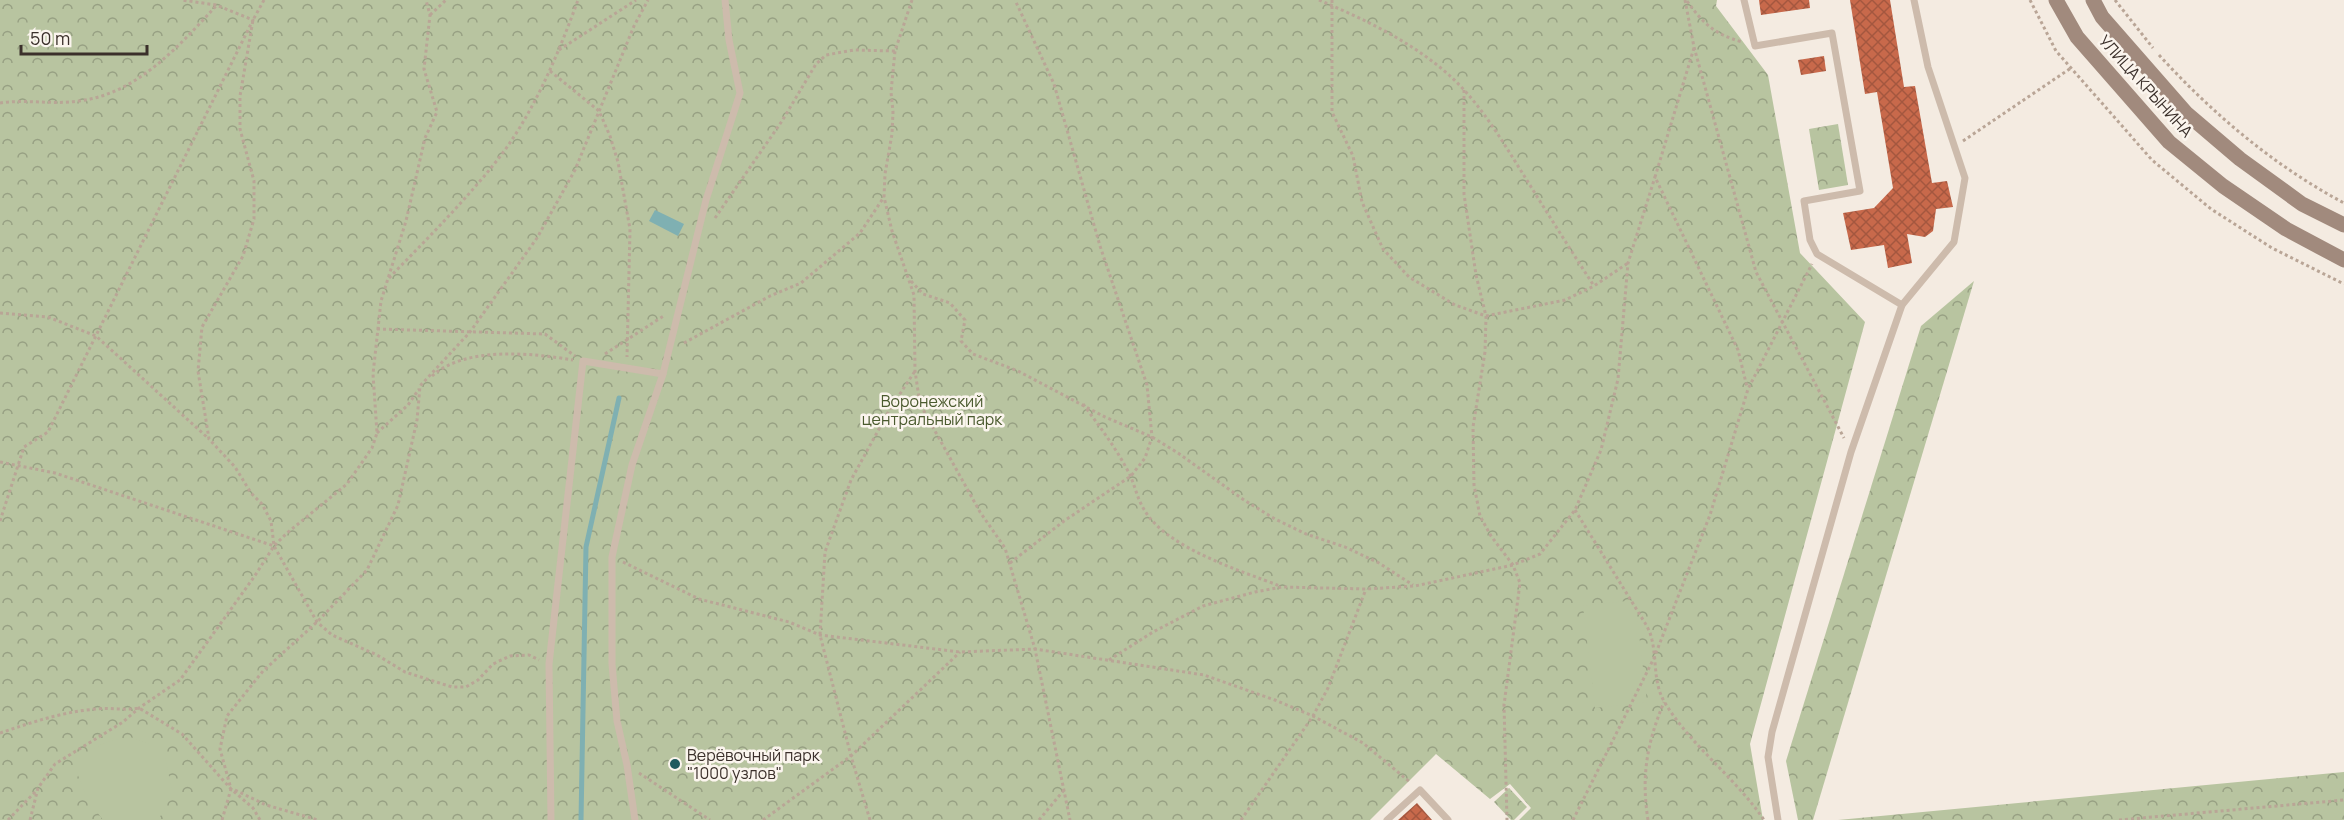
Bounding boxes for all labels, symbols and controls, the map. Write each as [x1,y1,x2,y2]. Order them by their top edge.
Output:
scale bar [21,18,147,56]
text: 50 m [30,26,70,50]
street label: УЛИЦА КРЫНИНА [2094,30,2198,142]
park label: Воронежский центральный парк [862,390,1003,430]
place label: Верёвочный парк "1000 узлов" [687,744,821,784]
marker: Верёвочный парк "1000 узлов" [668,757,682,771]

